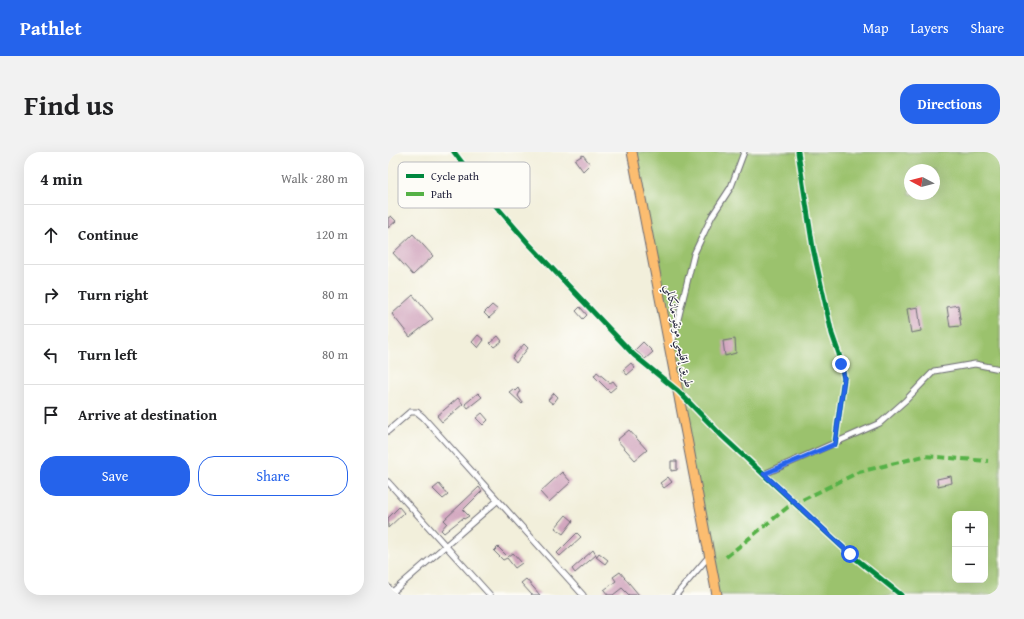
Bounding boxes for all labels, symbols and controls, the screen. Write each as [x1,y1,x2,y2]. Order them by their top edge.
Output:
text: Pathlet [20,14,82,42]
text: Map [863,18,889,38]
text: Layers [911,18,949,38]
text: Share [971,18,1004,38]
text: Find us [24,84,114,125]
button: Directions [900,84,1000,124]
legend [398,162,530,208]
north arrow [904,164,940,200]
text: 4 min [40,166,82,191]
text: Cycle path [431,168,480,184]
text: Walk · 280 m [281,169,348,188]
text: Path [431,186,453,202]
icon: ahead [40,224,62,246]
text: Continue [78,224,139,245]
text: 120 m [316,225,348,244]
street label: طريق إقليمي مونقو-مانكالمي [658,283,698,390]
icon: right [40,284,62,306]
text: Turn right [78,284,149,305]
text: 80 m [322,285,348,304]
icon: left [40,344,62,366]
text: Turn left [78,344,137,365]
text: 80 m [322,345,348,364]
route end [832,355,850,373]
icon: arrive [40,404,62,426]
text: Arrive at destination [78,404,217,425]
button: Save [40,456,190,496]
button: Share [198,456,348,496]
map controls [952,511,988,583]
button: + [952,511,988,547]
route start [841,545,859,563]
button: − [952,547,988,583]

